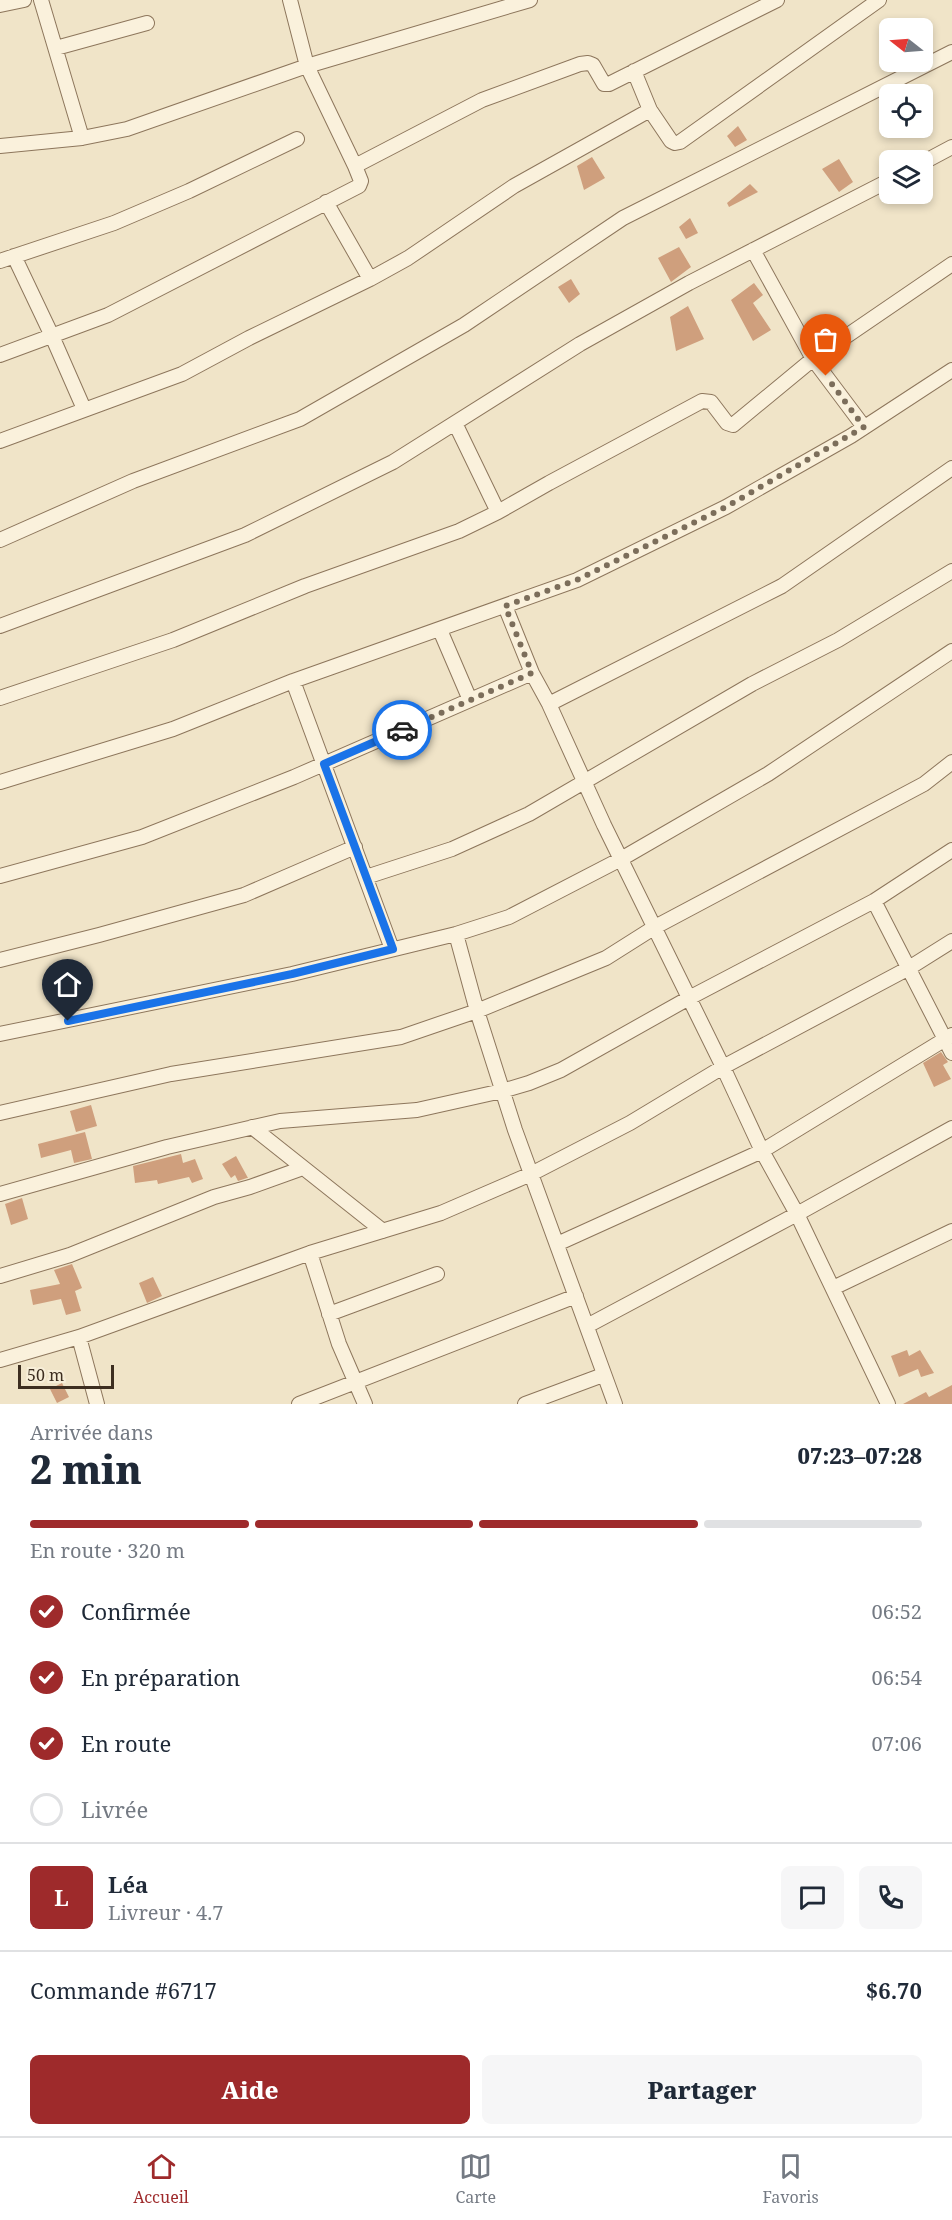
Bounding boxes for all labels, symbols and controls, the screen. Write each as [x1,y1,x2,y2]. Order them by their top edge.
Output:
north arrow [879,18,933,72]
map controls [879,18,933,204]
button: locate [879,84,933,138]
button: layers [879,150,933,204]
pin [800,314,851,376]
icon: bag [809,323,842,356]
courier [372,700,432,760]
icon: car [386,714,419,747]
pin [42,959,93,1021]
icon: home [51,968,84,1001]
scale bar [18,1362,114,1390]
text: 50 m [27,1364,64,1386]
text: Arrivée dans [30,1419,153,1446]
text: 07:23–07:28 [798,1440,922,1470]
text: 2 min [30,1442,142,1495]
text: En route · 320 m [30,1537,185,1564]
icon: check [30,1595,63,1628]
text: Confirmée [81,1596,191,1626]
text: 06:52 [872,1598,922,1625]
icon: check [30,1661,63,1694]
text: En préparation [81,1662,240,1692]
text: 06:54 [872,1664,922,1691]
icon: check [30,1727,63,1760]
text: En route [81,1728,171,1758]
text: 07:06 [872,1730,922,1757]
text: Livrée [81,1794,148,1824]
button: chat [781,1866,844,1929]
button: phone [859,1866,922,1929]
text: Léa [108,1869,148,1899]
text: L [54,1882,69,1912]
text: Livreur · 4.7 [108,1899,223,1926]
text: Commande #6717 [30,1975,217,2005]
text: $6.70 [866,1975,922,2005]
button: Aide [30,2055,470,2124]
button: Partager [482,2055,922,2124]
tab: Accueil [133,2150,189,2208]
tab: Carte [455,2150,496,2208]
tab: Favoris [763,2150,819,2208]

